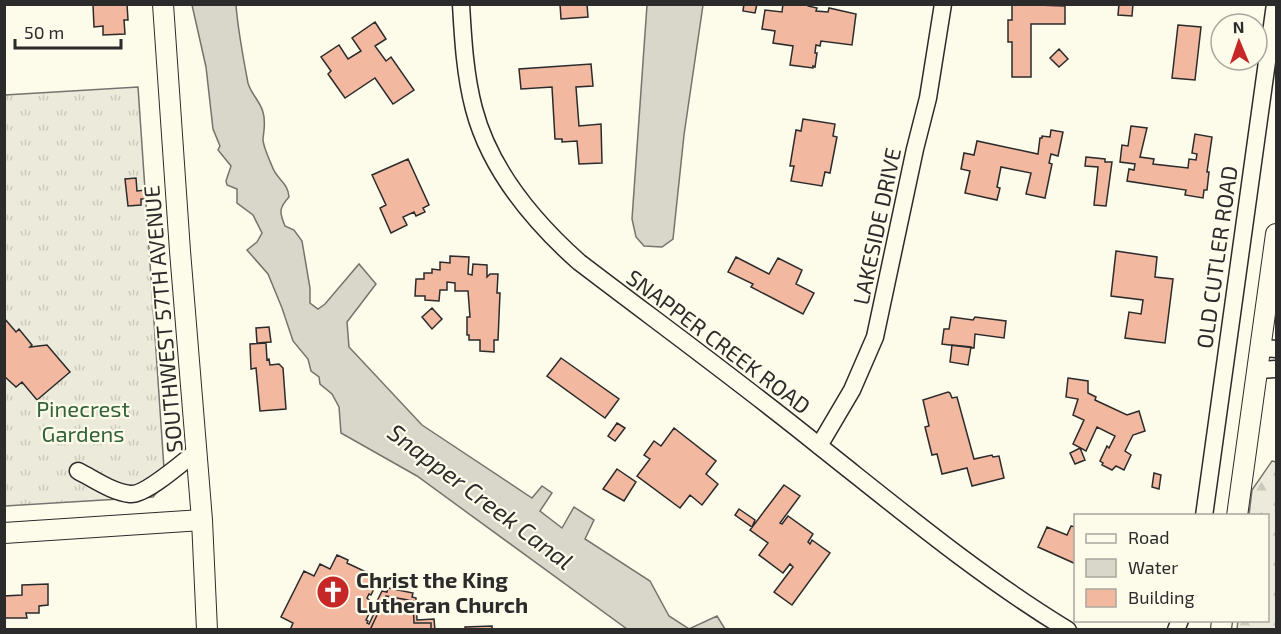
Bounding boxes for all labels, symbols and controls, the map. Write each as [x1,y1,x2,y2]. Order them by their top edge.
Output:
scale bar [15,12,122,50]
north arrow [1209,12,1269,72]
text: N [1232,17,1245,36]
text: 50 m [24,21,64,43]
street label: LAKESIDE DRIVE [847,145,905,307]
street label: OLD CUTLER ROAD [1190,164,1242,350]
street label: SOUTHWEST 57TH AVENUE [137,184,187,454]
street label: SNAPPER CREEK ROAD [622,263,816,419]
park label: Pinecrest Gardens [36,395,130,446]
water label: Snapper Creek Canal [383,417,579,575]
legend [1074,514,1269,622]
text: Road [1128,526,1169,548]
text: Water [1128,556,1178,578]
place label: Christ the King Lutheran Church [356,566,528,617]
church icon: Christ the King Lutheran Church [315,574,351,610]
text: Building [1128,586,1195,608]

